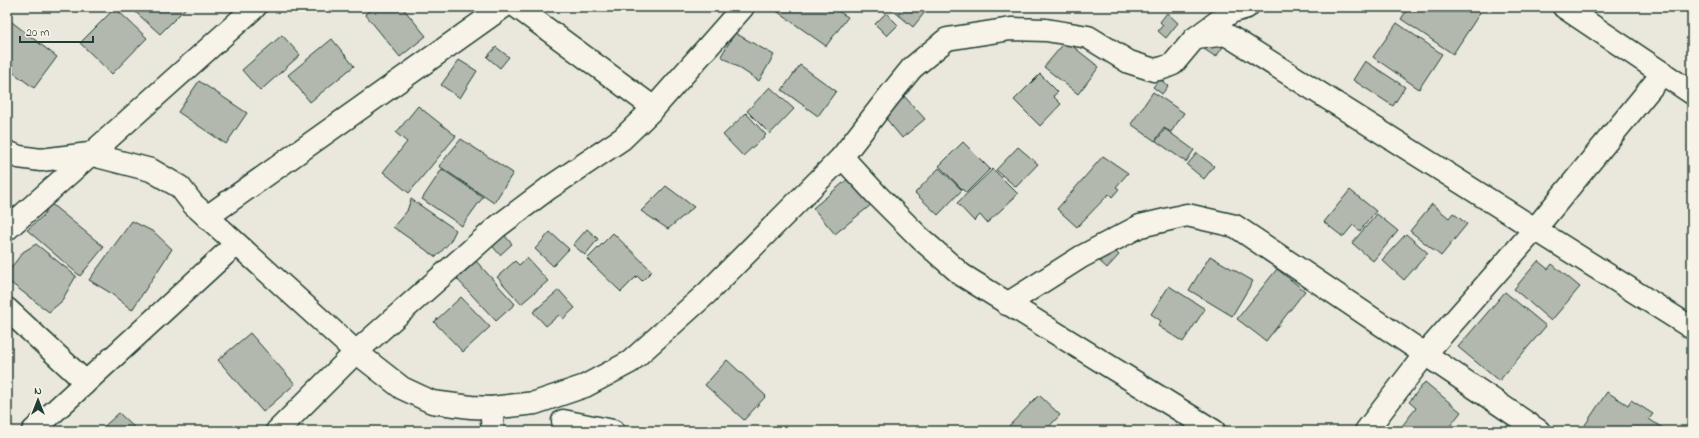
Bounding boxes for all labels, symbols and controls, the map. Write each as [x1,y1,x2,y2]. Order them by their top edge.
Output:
scale bar [20,18,93,44]
text: 20 m [26,24,49,42]
north arrow [18,380,58,420]
text: N [34,383,42,399]

